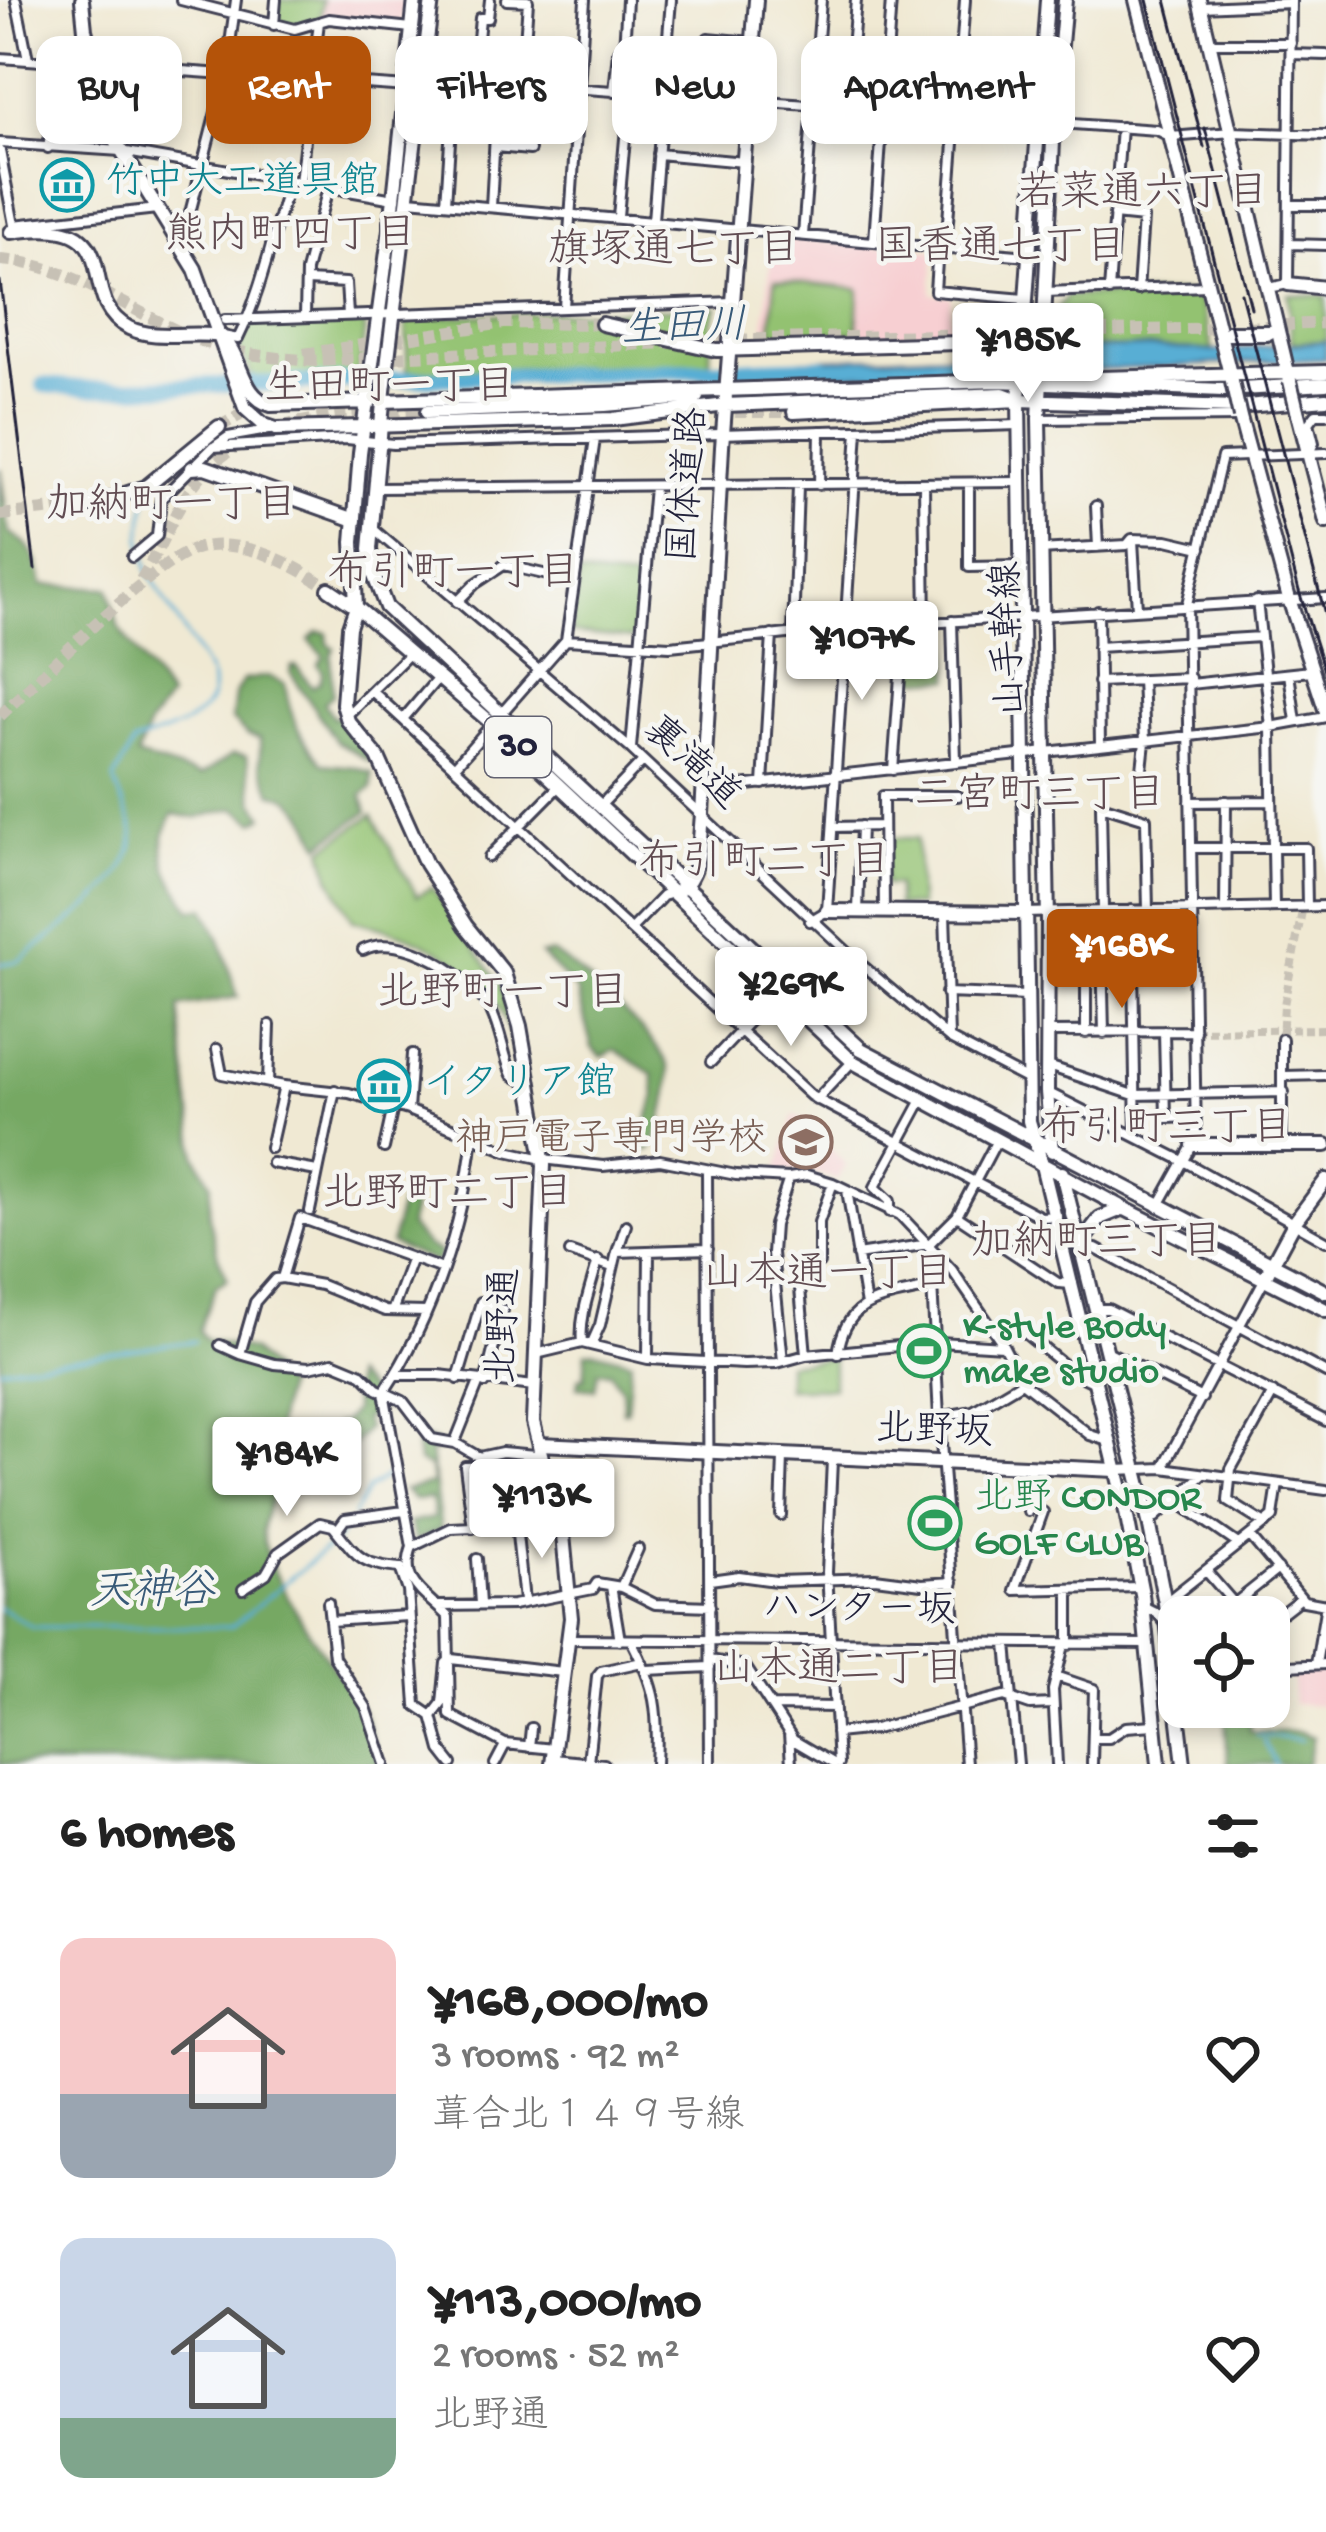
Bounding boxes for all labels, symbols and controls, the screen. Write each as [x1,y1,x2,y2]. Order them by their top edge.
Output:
chip: Buy [36,36,182,144]
chip: Rent [206,36,371,144]
chip: Filters [395,36,588,144]
chip: New [612,36,777,144]
chip: Apartment [801,36,1075,144]
museum icon: 竹中大工道具館 [39,157,95,213]
place label: 竹中大工道具館 [106,160,379,208]
district label: 若菜通六丁目 [1017,170,1269,221]
district label: 熊内町四丁目 [165,212,417,263]
district label: 国香通七丁目 [875,225,1127,275]
district label: 旗塚通七丁目 [548,227,800,278]
water label: 生田川 [620,303,748,358]
pin: ¥185K [944,303,1112,405]
text: ¥185K [979,319,1077,365]
district label: 生田町一丁目 [264,364,516,415]
street label: 国体道路 [661,405,719,564]
district label: 加納町一丁目 [46,482,298,533]
district label: 布引町一丁目 [328,549,580,601]
street label: 山手幹線 [984,560,1038,718]
pin: ¥107K [778,601,946,703]
text: ¥107K [813,617,911,663]
street label: 裏滝道 [632,707,750,822]
road number: 30 [485,717,551,777]
district label: 二宮町三丁目 [914,772,1166,823]
district label: 布引町二丁目 [639,838,891,890]
pin: ¥168K [1038,909,1206,1011]
text: ¥168K [1074,925,1170,971]
pin: ¥269K [707,947,875,1049]
text: ¥269K [742,963,840,1009]
district label: 北野町一丁目 [377,971,629,1021]
museum icon: イタリア館 [356,1058,412,1114]
place label: イタリア館 [423,1062,616,1109]
district label: 布引町三丁目 [1041,1104,1293,1156]
school or university icon: 神戸電子専門学校 [778,1114,834,1170]
place label: 神戸電子専門学校 [455,1117,767,1165]
district label: 北野町二丁目 [322,1172,574,1222]
district label: 加納町三丁目 [971,1219,1223,1270]
district label: 山本通一丁目 [702,1251,954,1302]
street label: 北野通 [482,1267,532,1385]
place label: K-style Body make studio [963,1306,1166,1397]
sports icon: K-style Body make studio [896,1323,952,1379]
street label: 北野坂 [875,1409,993,1459]
pin: ¥184K [203,1417,371,1519]
text: ¥184K [239,1433,335,1479]
pin: ¥113K [458,1459,626,1561]
text: ¥113K [496,1475,588,1521]
place label: 北野 CONDOR GOLF CLUB [974,1478,1202,1569]
sports icon: 北野 CONDOR GOLF CLUB [907,1495,963,1551]
water label: 天神谷 [89,1567,216,1621]
street label: ハンター坂 [762,1587,956,1637]
map controls [1158,1596,1290,1728]
button: locate [1158,1596,1290,1728]
district label: 山本通二丁目 [713,1646,965,1697]
icon: filters [1200,1803,1266,1869]
text: 6 homes [60,1806,233,1866]
text: ¥168,000/mo [432,1975,708,2035]
icon: home [156,1986,300,2130]
icon: heart [1200,2025,1266,2091]
text: 3 rooms · 92 m² [432,2035,680,2081]
text: 葺合北１４９号線 [432,2096,744,2142]
text: ¥113,000/mo [432,2275,701,2335]
icon: home [156,2286,300,2430]
icon: heart [1200,2325,1266,2391]
text: 2 rooms · 52 m² [432,2335,679,2381]
text: 北野通 [432,2396,549,2442]

